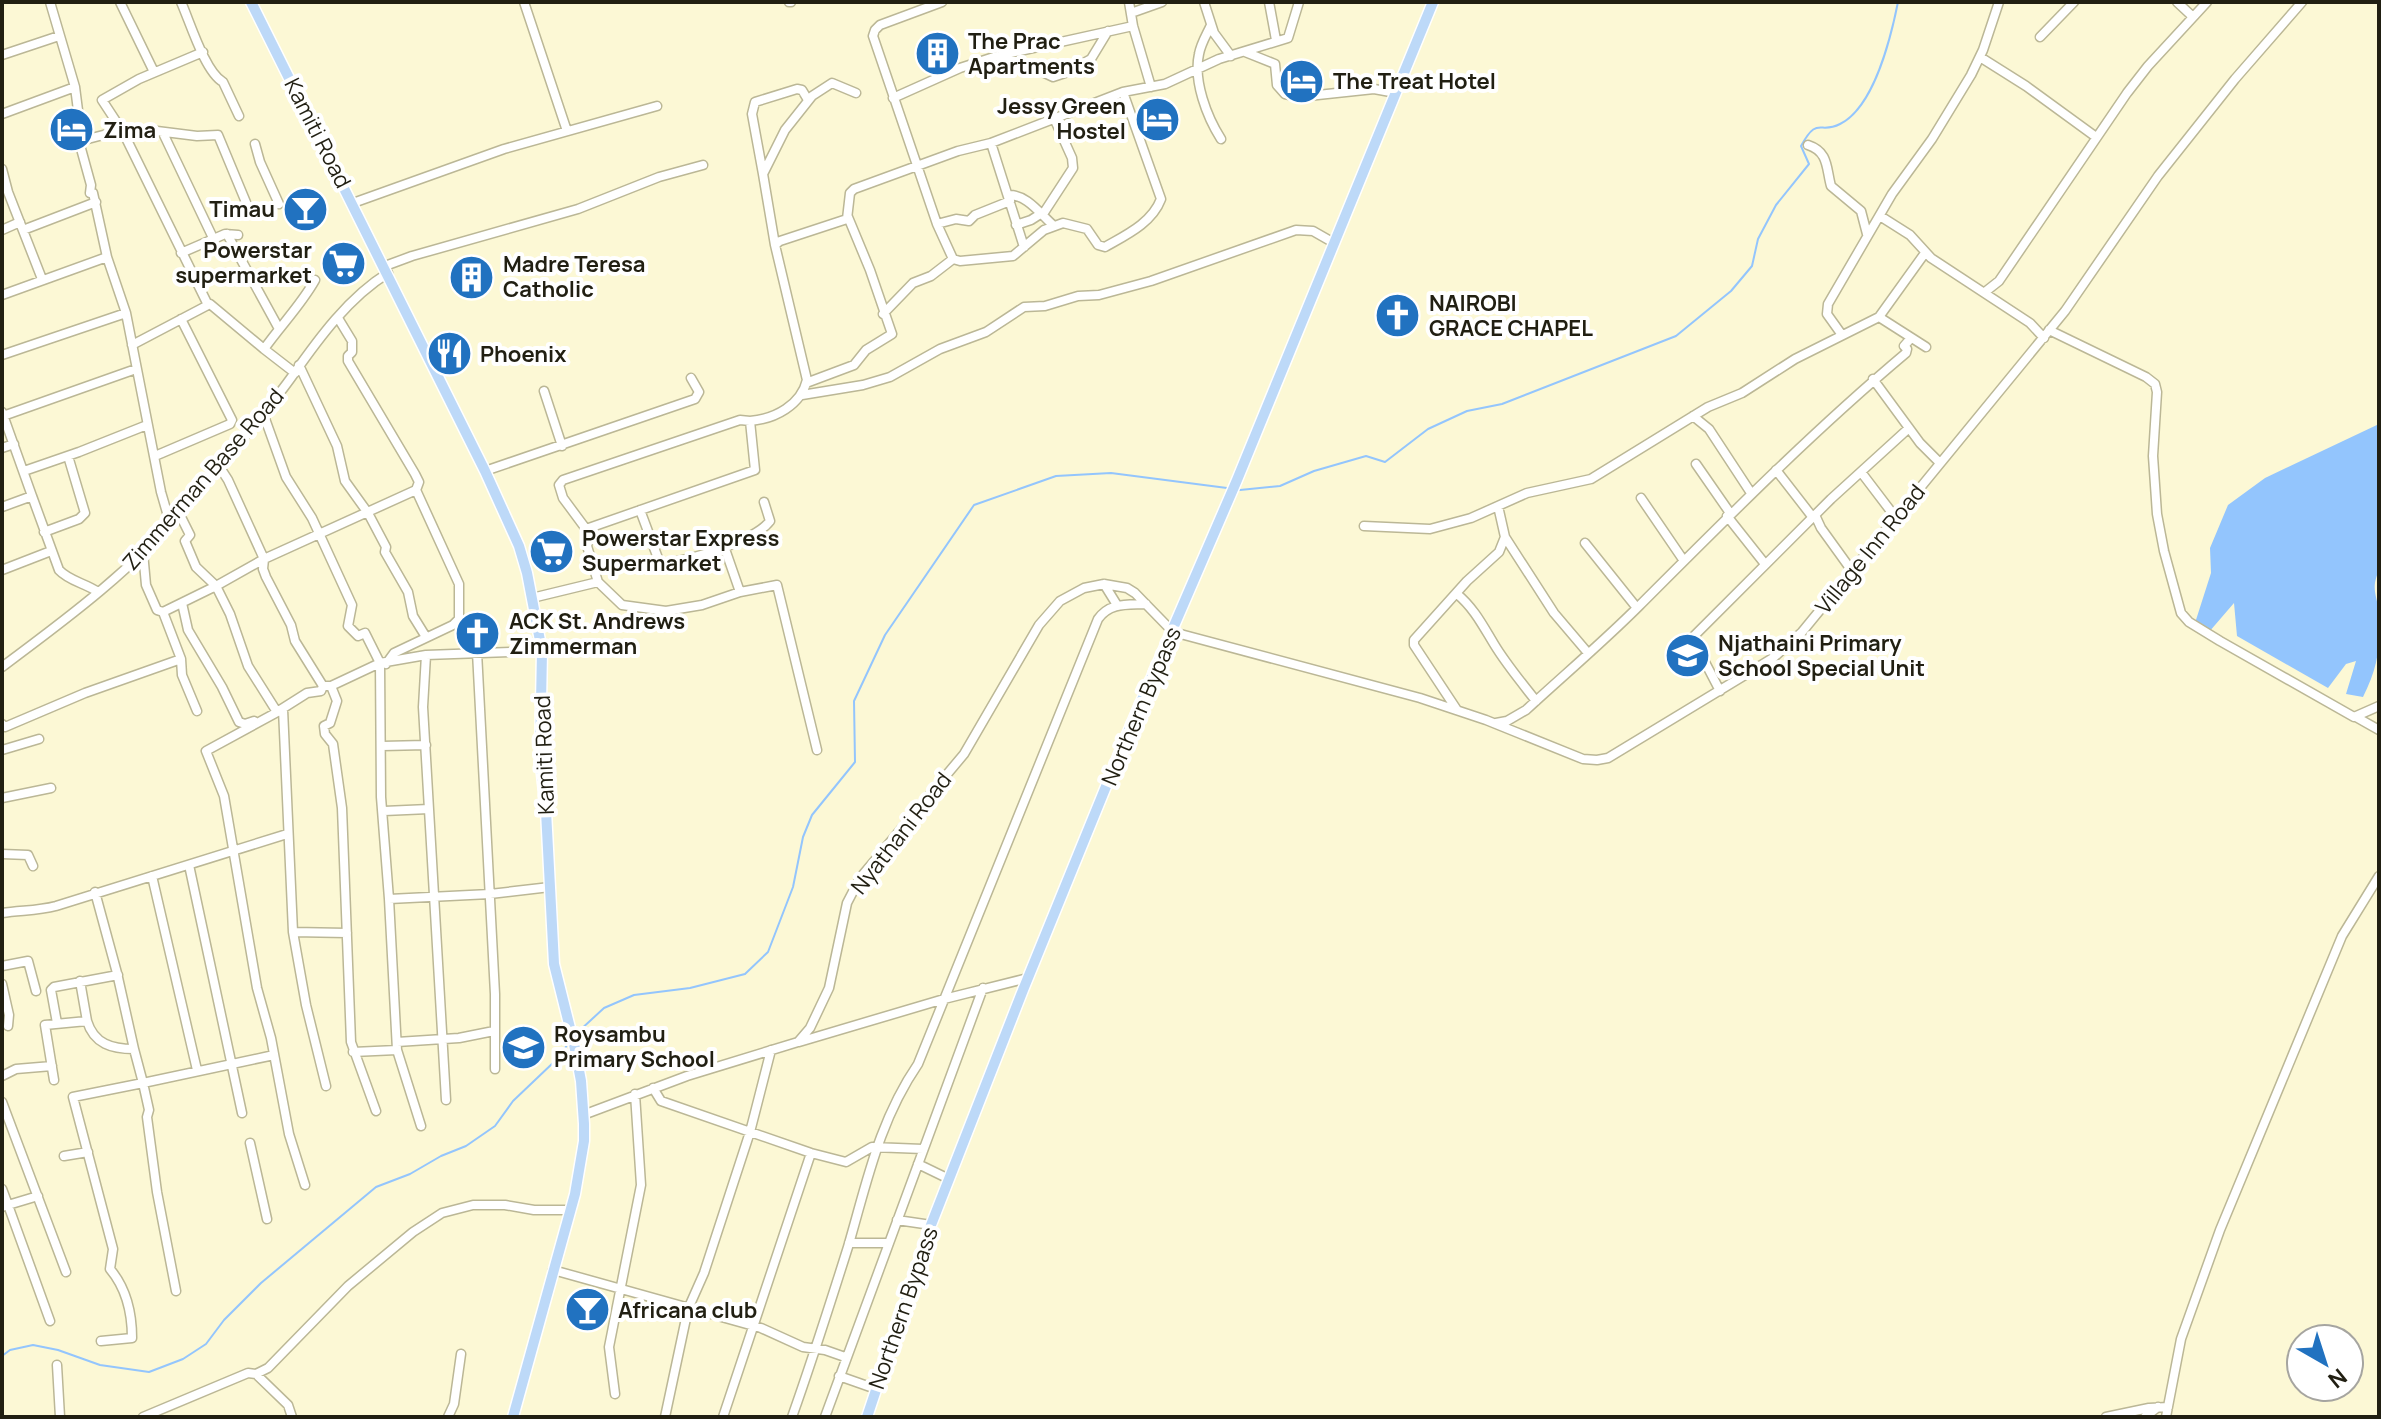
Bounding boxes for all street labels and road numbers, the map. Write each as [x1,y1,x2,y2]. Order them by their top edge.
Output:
street label: Kamiti Road [277,73,359,193]
street label: Zimmerman Base Road [116,382,290,576]
street label: Village Inn Road [1808,478,1932,620]
street label: Northern Bypass [1094,622,1188,790]
street label: Kamiti Road [527,695,561,815]
street label: Nyathani Road [844,766,958,900]
street label: Northern Bypass [861,1223,945,1393]

